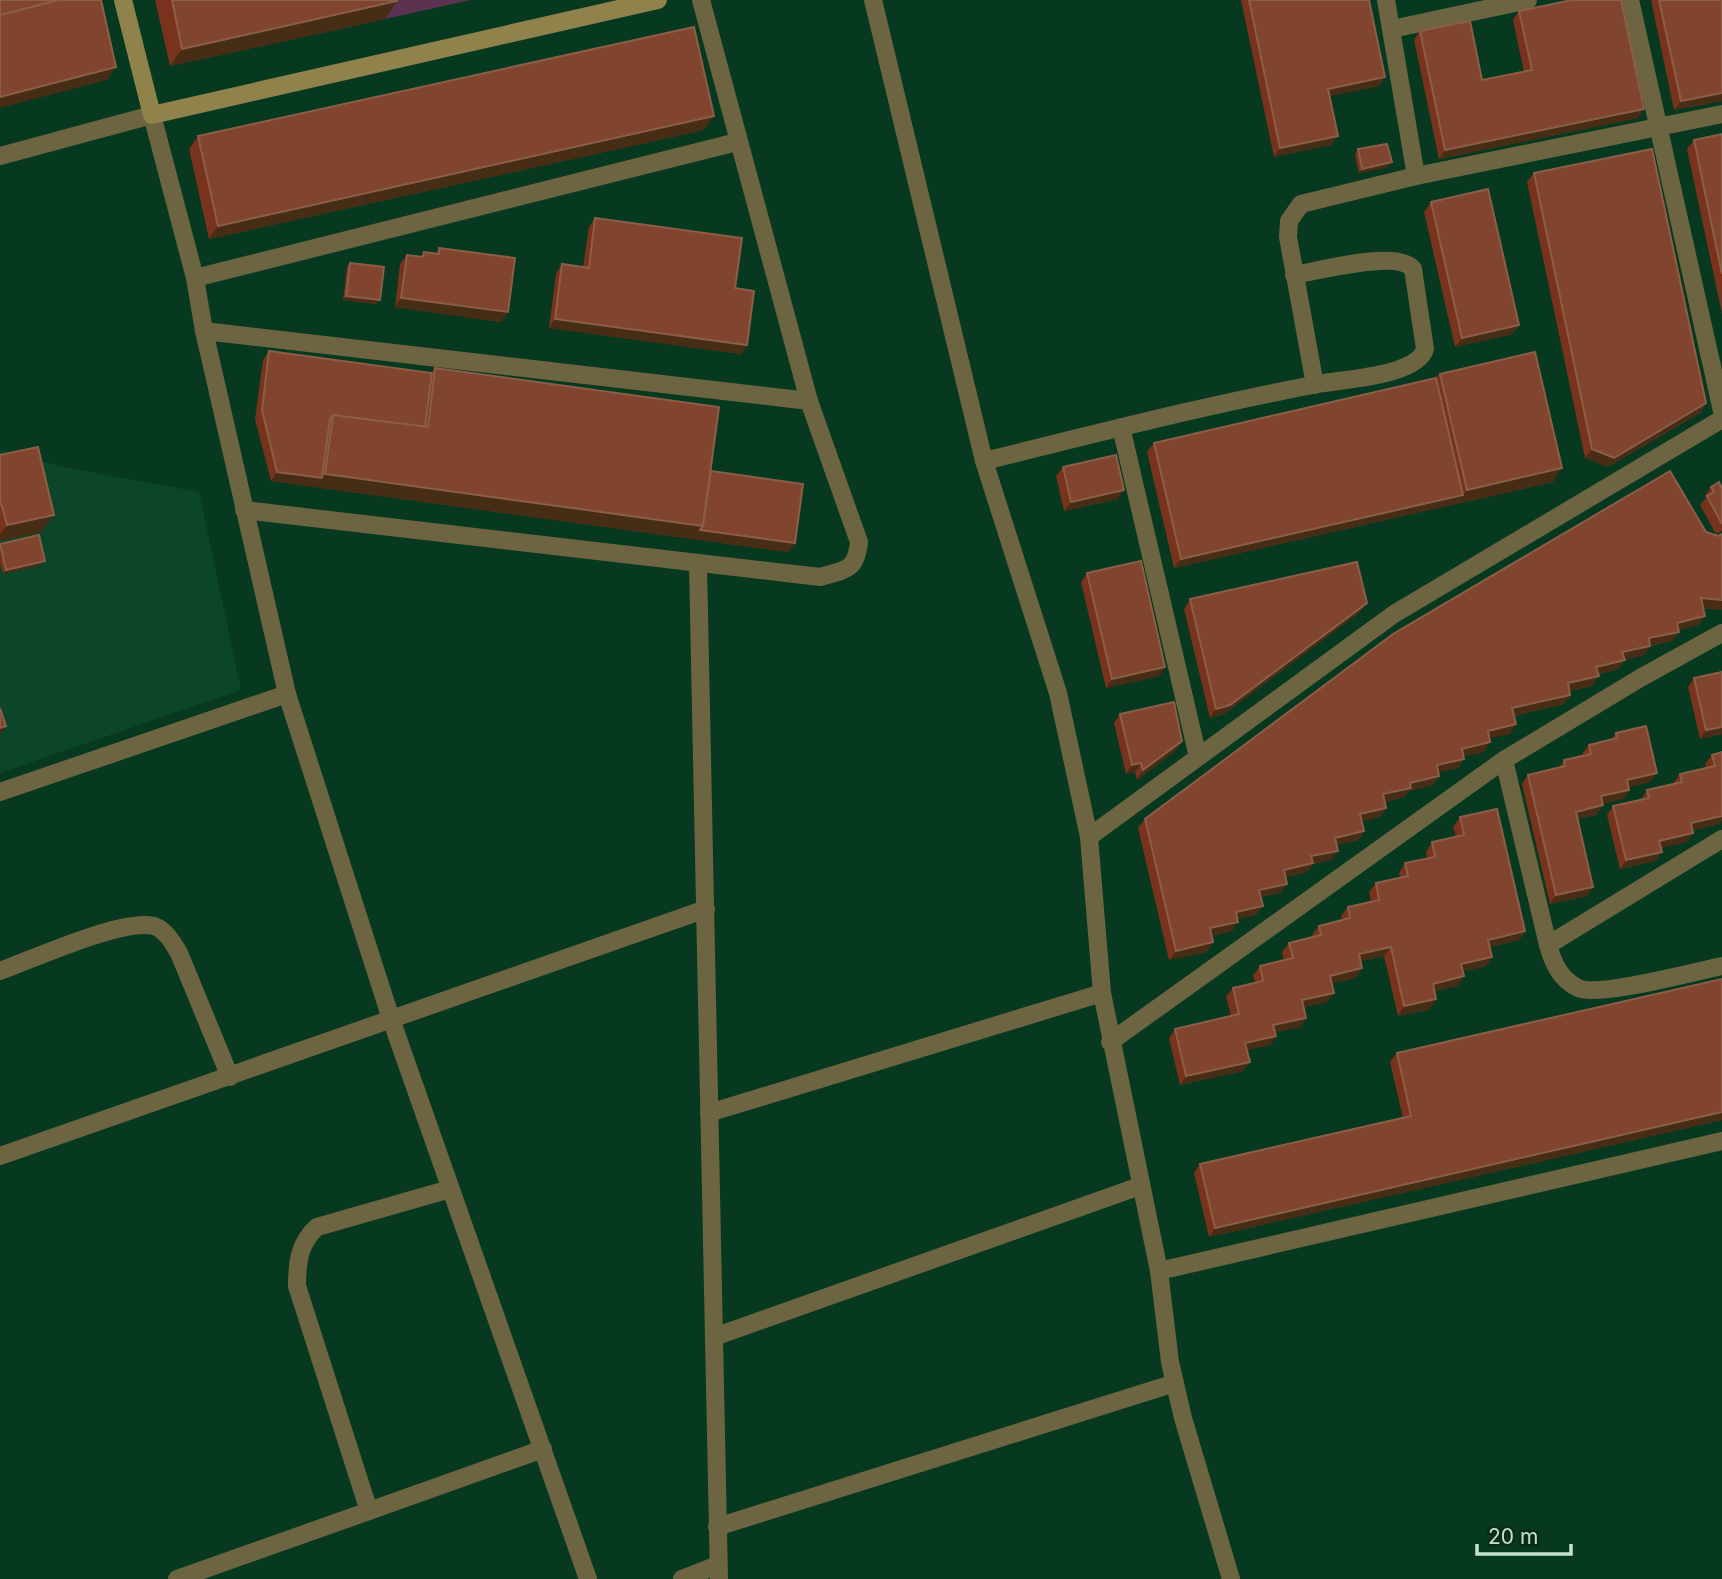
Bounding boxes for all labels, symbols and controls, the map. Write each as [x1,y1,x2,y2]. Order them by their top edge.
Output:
scale bar [1477,1512,1572,1556]
text: 20 m [1488,1524,1538,1549]

